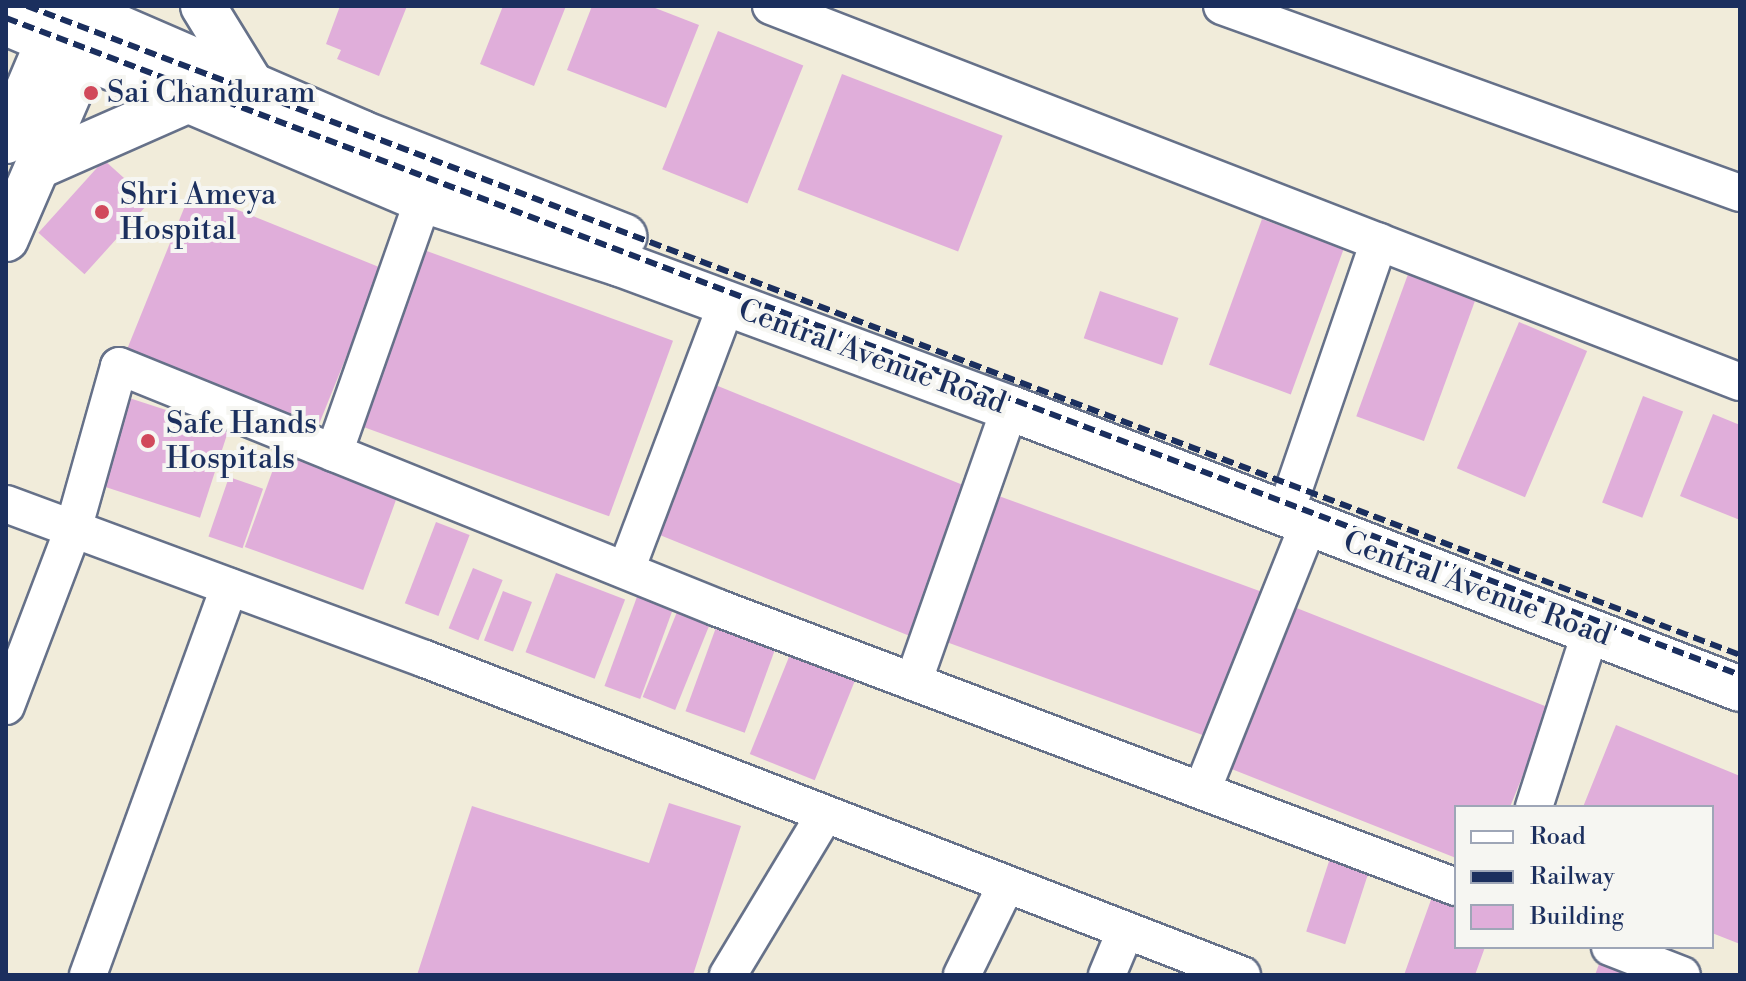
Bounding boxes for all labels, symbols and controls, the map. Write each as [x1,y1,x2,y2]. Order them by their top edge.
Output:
place label: Sai Chanduram [107,75,315,111]
marker: Sai Chanduram [82,84,100,102]
place label: Shri Ameya Hospital [120,177,276,248]
marker: Shri Ameya Hospital [91,201,113,223]
street label: Central Avenue Road [733,292,1011,422]
place label: Safe Hands Hospitals [166,406,317,476]
marker: Safe Hands Hospitals [137,430,159,452]
street label: Central Avenue Road [1338,524,1616,654]
legend [1454,805,1714,949]
text: Road [1530,822,1586,852]
text: Railway [1530,862,1615,892]
text: Building [1530,902,1624,932]

